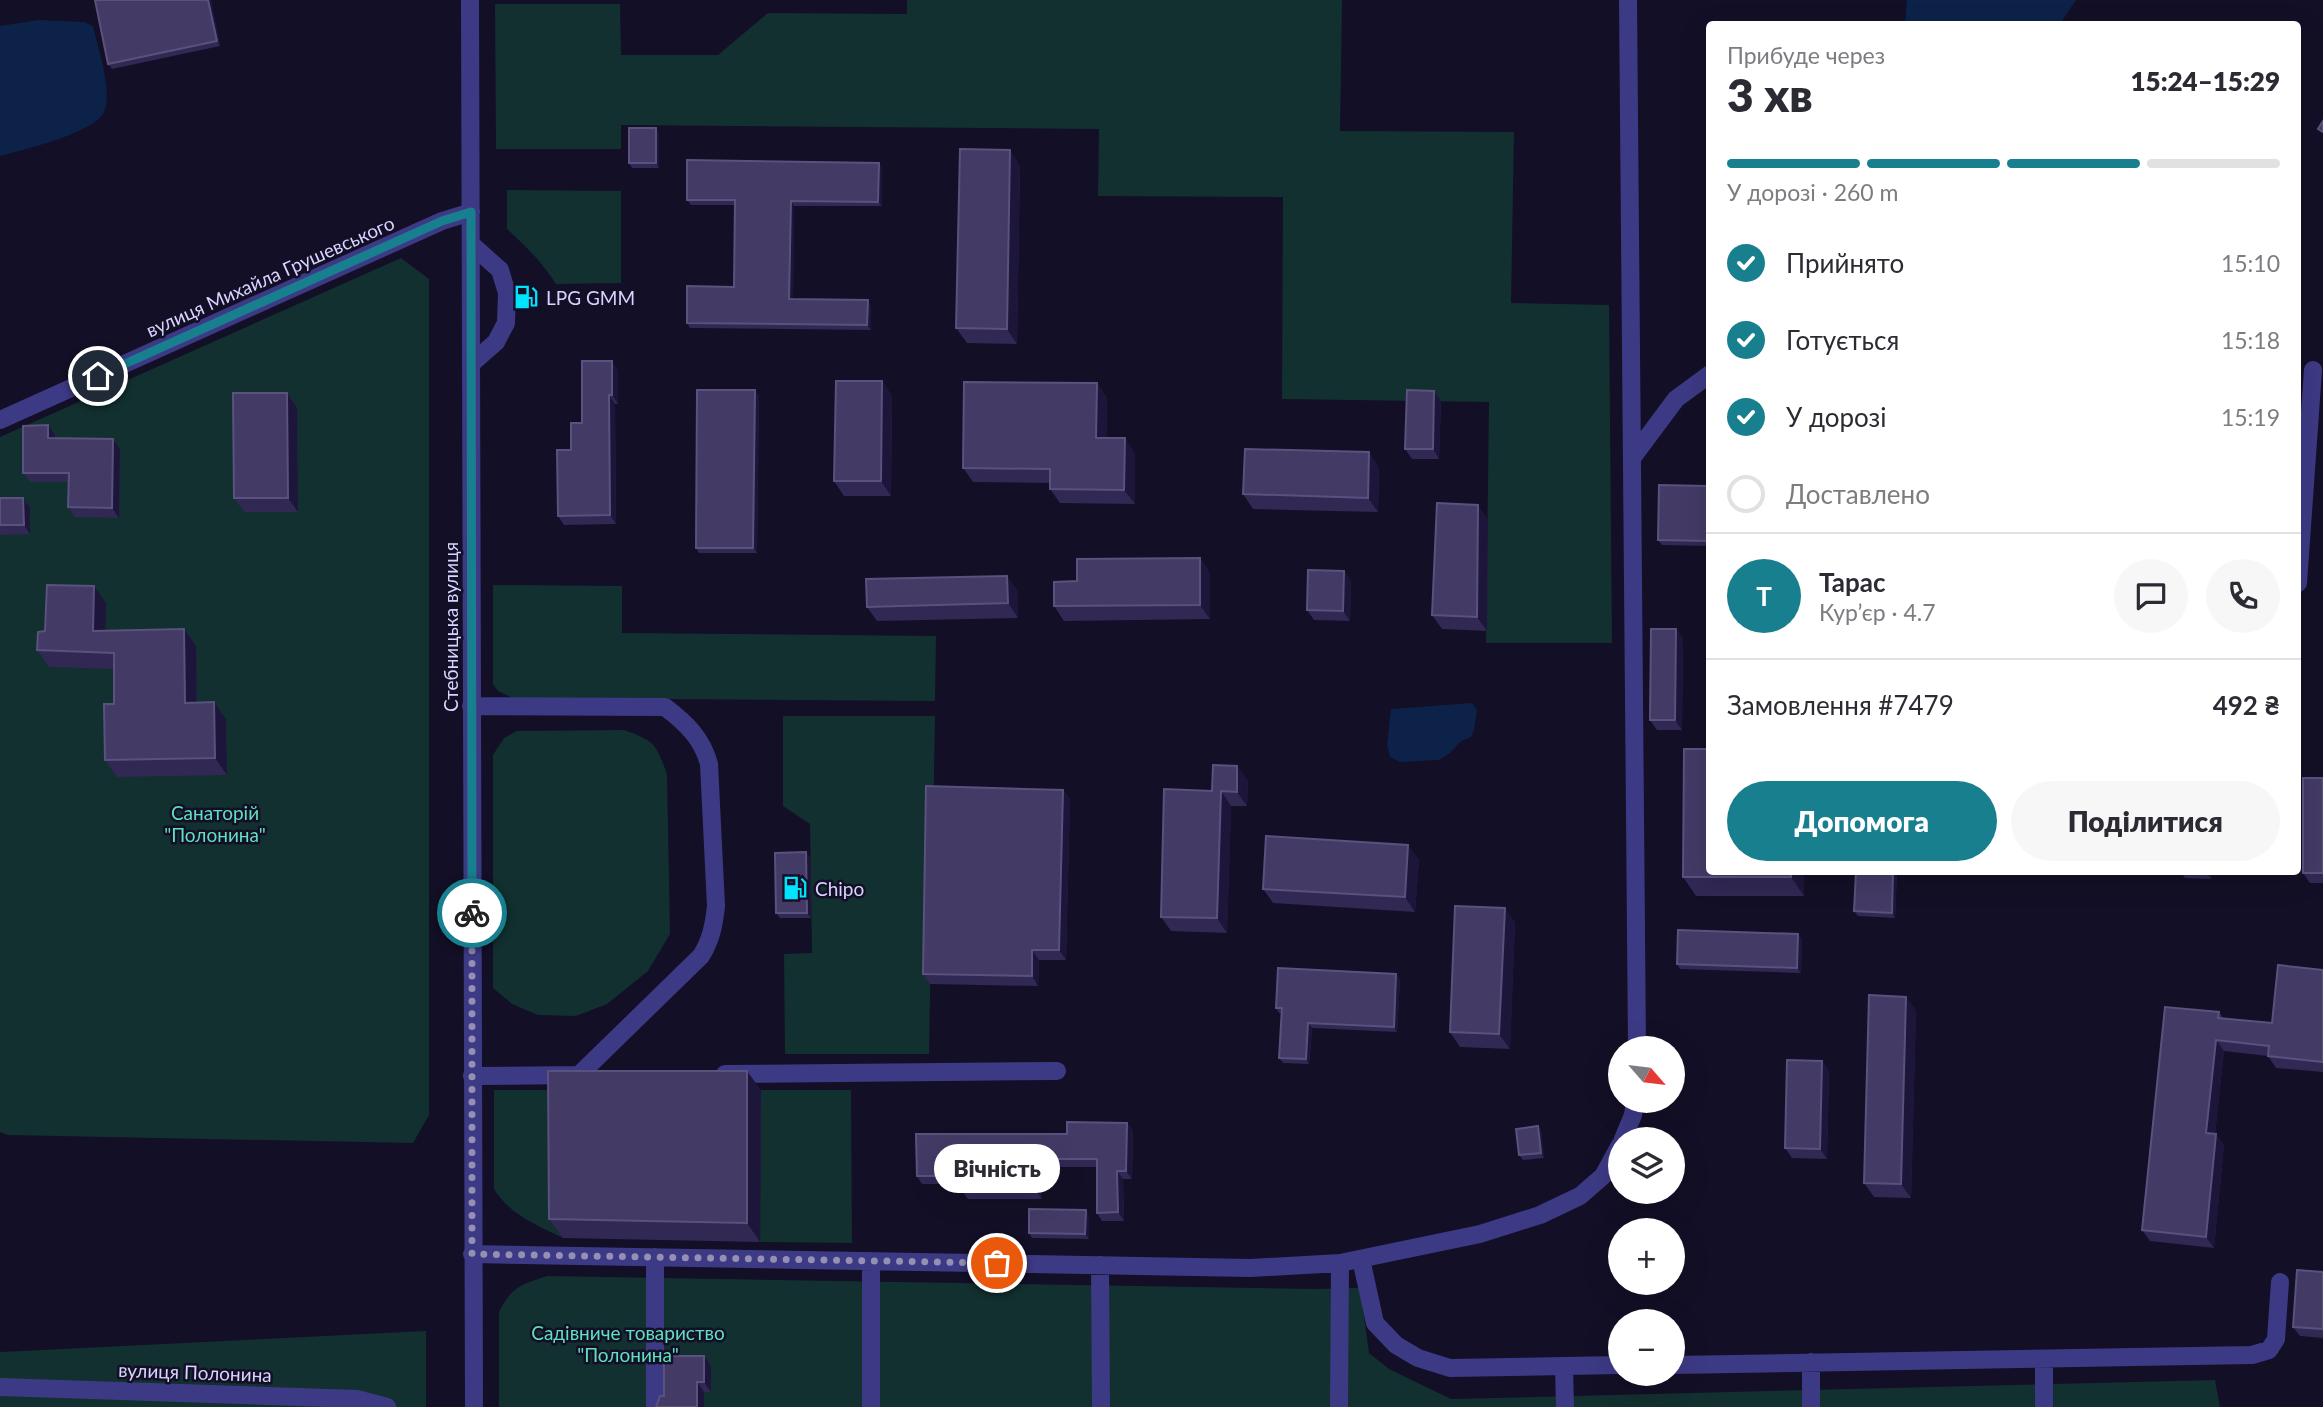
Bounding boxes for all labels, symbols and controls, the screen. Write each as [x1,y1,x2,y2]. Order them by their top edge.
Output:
text: Прибуде через [1727,41,1885,69]
text: 15:24–15:29 [2130,65,2280,97]
text: 3 хв [1727,67,1813,122]
text: У дорозі · 260 m [1727,178,1898,206]
street label: вулиця Михайла Грушевського [142,211,398,341]
icon: check [1727,244,1765,282]
text: Прийнято [1786,247,1904,279]
text: 15:10 [2221,249,2280,277]
fuel station icon: LPG GMM [512,283,540,311]
place label: LPG GMM [546,286,635,309]
icon: check [1727,321,1765,359]
text: Готується [1786,324,1899,356]
text: 15:18 [2221,326,2280,354]
pin [68,346,128,406]
icon: home [79,357,117,395]
icon: check [1727,398,1765,436]
text: У дорозі [1786,401,1886,433]
text: 15:19 [2221,403,2280,431]
text: Доставлено [1786,478,1930,510]
street label: Стебницька вулиця [439,542,462,712]
button: chat [2114,559,2188,633]
button: phone [2206,559,2280,633]
text: Тарас [1819,566,1885,598]
text: Т [1756,580,1772,612]
text: Кур’єр · 4.7 [1819,598,1936,626]
text: Замовлення #7479 [1727,689,1954,721]
text: 492 ₴ [2213,689,2280,721]
button: Допомога [1727,781,1997,861]
button: Поділитися [2011,781,2280,861]
park label: Санаторій "Полонина" [164,801,266,846]
fuel station icon: Chipo [781,874,809,902]
place label: Chipo [815,877,864,900]
courier [437,878,507,948]
icon: bike [453,894,491,932]
north arrow [1608,1036,1685,1113]
map controls [1608,1036,1685,1386]
button: layers [1608,1127,1685,1204]
callout: Вічність [934,1144,1060,1193]
text: Вічність [953,1154,1041,1182]
button: + [1608,1218,1685,1295]
pin [967,1233,1027,1293]
icon: bag [978,1244,1016,1282]
button: − [1608,1309,1685,1386]
park label: Садівниче товариство "Полонина" [531,1321,725,1366]
street label: вулиця Полонина [118,1358,272,1386]

